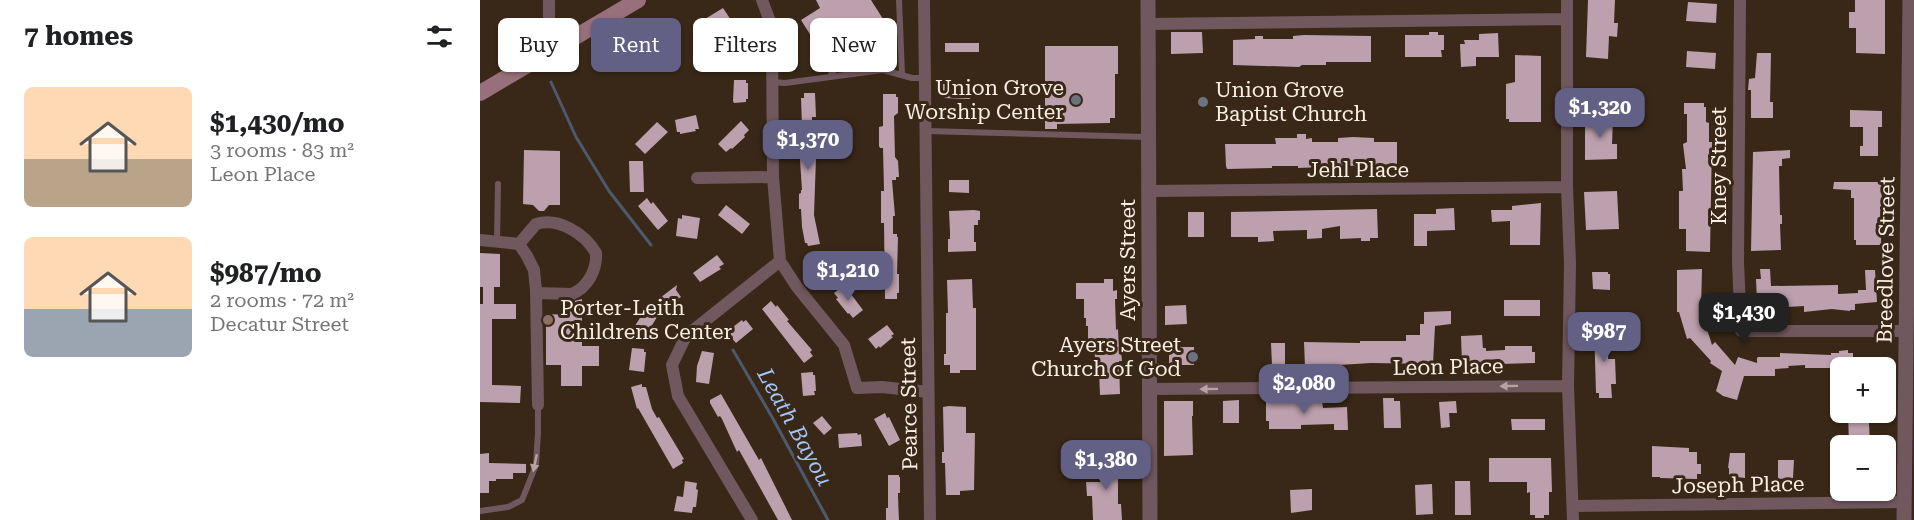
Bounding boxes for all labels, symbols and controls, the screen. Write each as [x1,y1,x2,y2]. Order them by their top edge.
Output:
chip: Buy [498,18,579,72]
chip: Rent [591,18,681,72]
chip: Filters [693,18,798,72]
chip: New [810,18,897,72]
icon: filters [423,20,456,53]
text: 7 homes [24,21,133,51]
place label: Union Grove Worship Center [905,76,1064,124]
place label: Union Grove Baptist Church [1215,78,1367,126]
pin: $1,320 [1551,88,1649,139]
marker: Union Grove Worship Center [1069,93,1083,107]
marker: Union Grove Baptist Church [1196,95,1210,109]
text: $1,320 [1569,95,1631,119]
street label: Kney Street [1707,107,1731,225]
text: $1,430/mo [210,108,345,138]
icon: home [72,111,144,183]
pin: $1,370 [759,120,857,171]
text: $1,370 [777,127,839,151]
text: 3 rooms · 83 m² [210,138,354,162]
street label: Jehl Place [1307,158,1409,182]
text: Leon Place [210,162,316,186]
street label: Breedlove Street [1873,176,1899,344]
street label: Ayers Street [1116,199,1140,321]
pin: $1,210 [799,251,897,302]
text: $987/mo [210,258,322,288]
text: $1,210 [817,258,879,282]
icon: home [72,261,144,333]
text: 2 rooms · 72 m² [210,288,354,312]
pin: $1,430 [1695,293,1793,344]
place label: Porter-Leith Childrens Center [560,296,732,344]
text: $1,430 [1713,300,1775,324]
text: Decatur Street [210,312,349,336]
pin: $987 [1568,312,1640,363]
marker: Porter-Leith Childrens Center [541,313,555,327]
text: $987 [1582,319,1626,343]
place label: Ayers Street Church of God [1031,333,1182,381]
street label: Pearce Street [896,337,922,471]
marker: Ayers Street Church of God [1186,350,1200,364]
street label: Leon Place [1392,354,1504,380]
map controls [1830,357,1896,501]
button: + [1830,357,1896,423]
water label: Leath Bayou [752,363,838,490]
pin: $2,080 [1255,364,1353,415]
text: $2,080 [1273,371,1335,395]
one-way arrow [1500,381,1519,391]
one-way arrow [1200,384,1219,394]
button: − [1830,435,1896,501]
pin: $1,380 [1057,440,1155,491]
text: $1,380 [1075,447,1137,471]
one-way arrow [530,454,539,473]
street label: Joseph Place [1671,472,1805,498]

